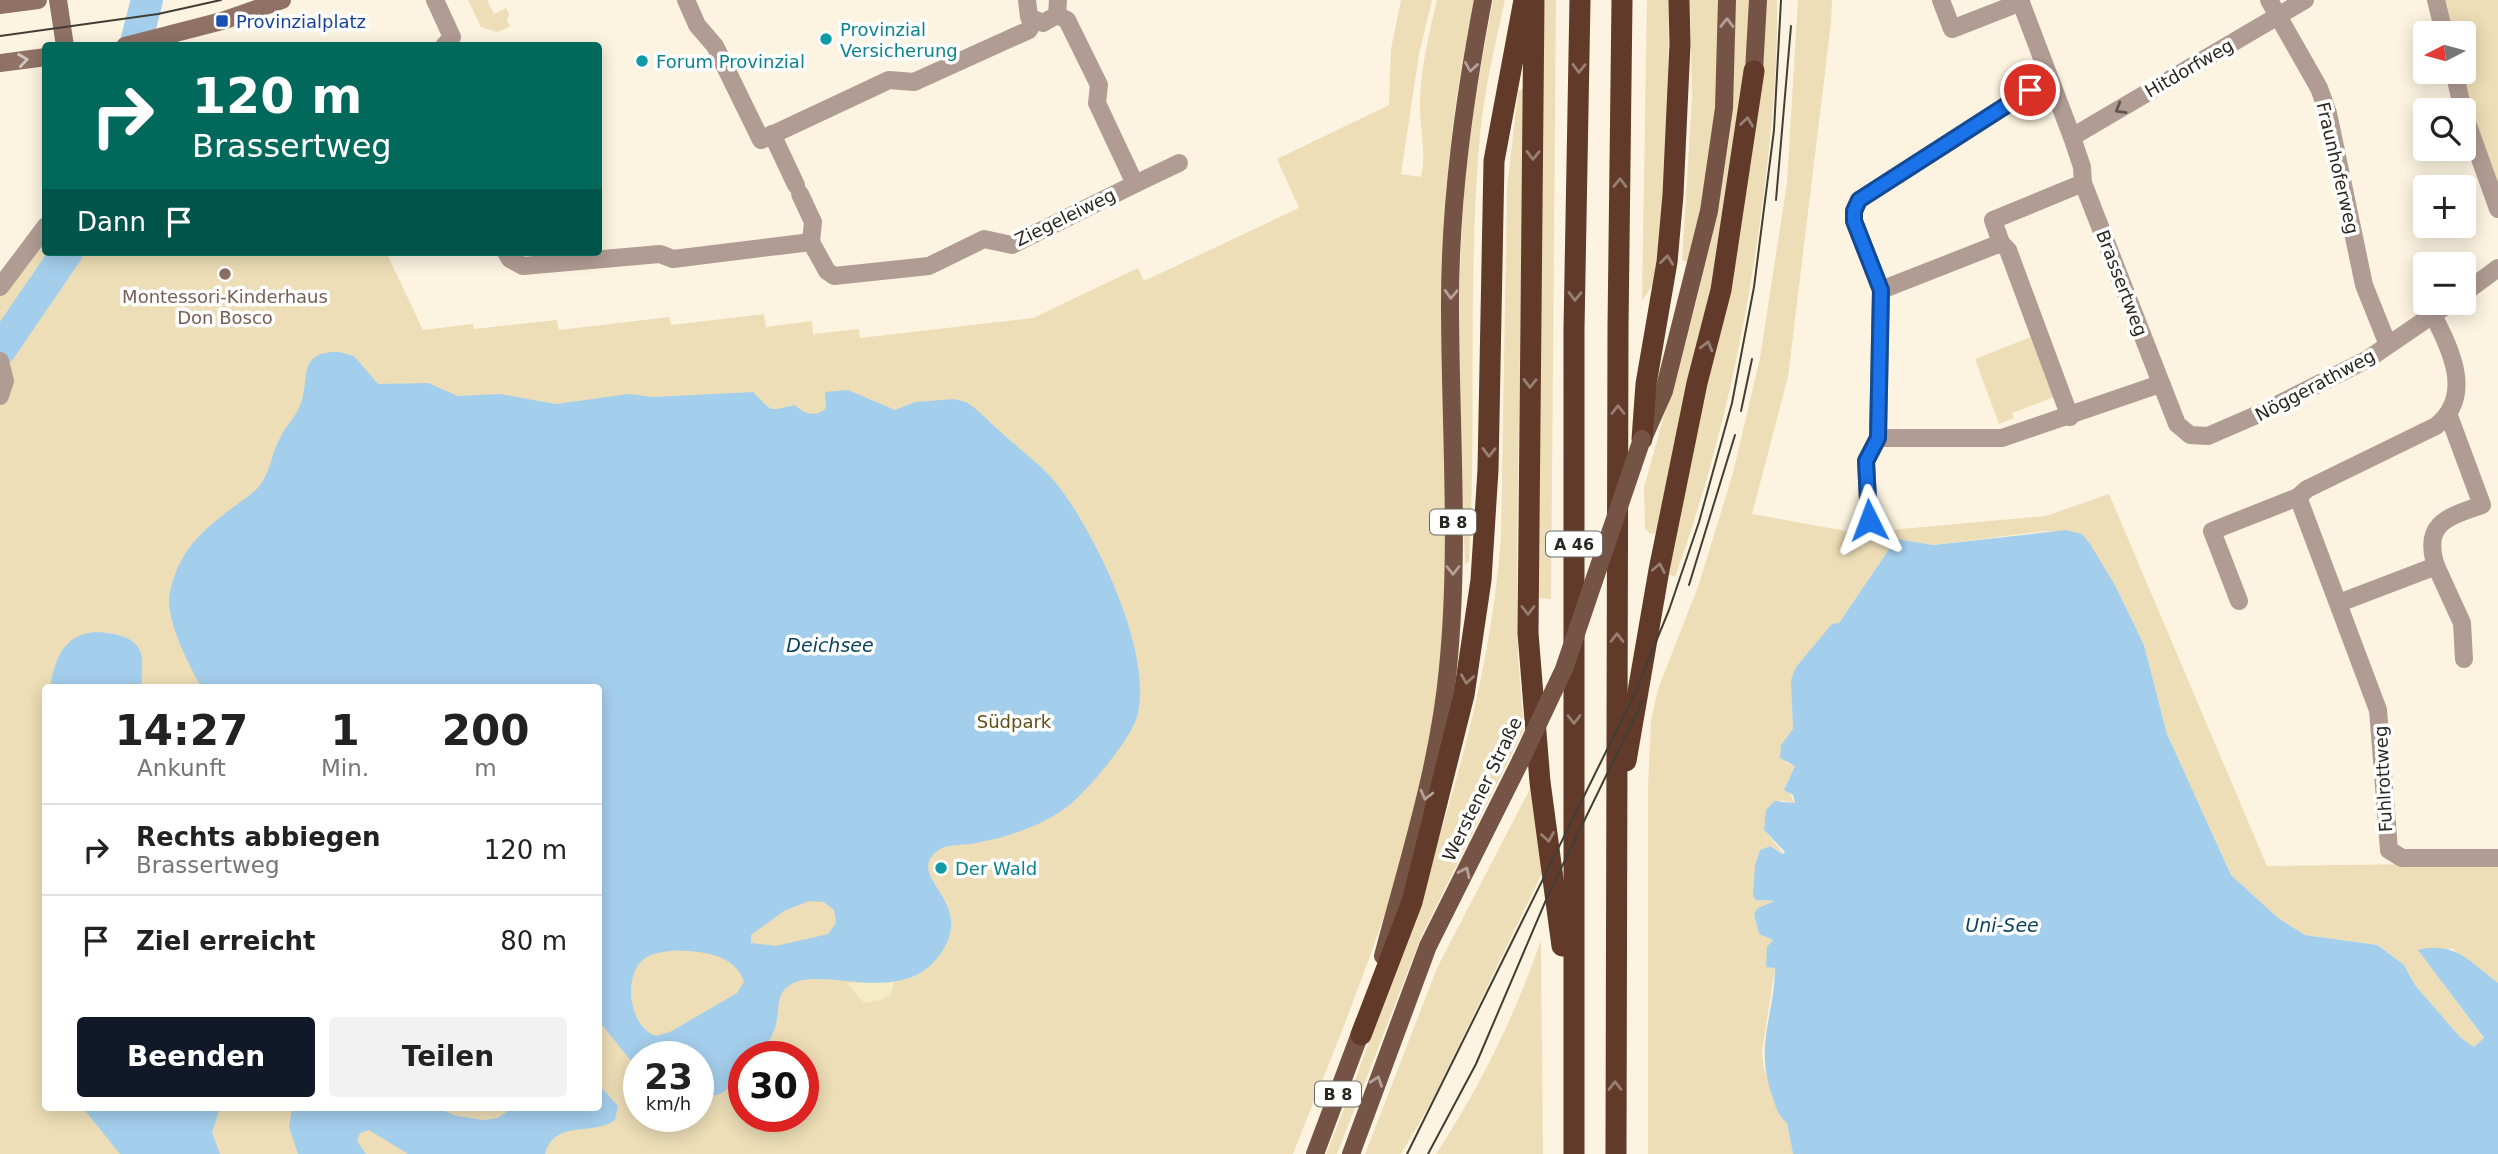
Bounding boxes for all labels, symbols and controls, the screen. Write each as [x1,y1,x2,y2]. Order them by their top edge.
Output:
place label: Provinzialplatz [236,11,366,32]
marker: Provinzialplatz [214,13,230,29]
one-way arrow [1719,17,1734,28]
place label: Provinzial Versicherung [840,19,958,61]
north arrow [2413,21,2476,84]
map controls [2413,21,2476,315]
marker: Provinzial Versicherung [818,31,834,47]
street label: Hitdorfweg [2141,34,2237,102]
place label: Forum Provinzial [656,51,805,72]
one-way arrow [17,53,29,68]
marker: Forum Provinzial [634,53,650,69]
pin [2000,60,2060,120]
one-way arrow [1464,61,1479,73]
one-way arrow [1571,63,1587,74]
text: 120 m [192,68,362,125]
icon: right [77,70,168,161]
icon: arrive [2011,71,2049,109]
button: search [2413,98,2476,161]
street label: Fraunhoferweg [2313,100,2363,236]
one-way arrow [2114,101,2127,114]
one-way arrow [1740,116,1755,128]
text: Brassertweg [192,127,392,165]
one-way arrow [1525,151,1541,161]
button: + [2413,175,2476,238]
one-way arrow [1612,177,1628,188]
street label: Ziegeleiweg [1011,184,1119,250]
icon: arrive [160,203,198,241]
text: Dann [77,207,146,237]
street label: Brassertweg [2092,227,2152,339]
button: − [2413,252,2476,315]
one-way arrow [1659,254,1674,266]
marker: Montessori-Kinderhaus Don Bosco [217,266,233,282]
place label: Montessori-Kinderhaus Don Bosco [122,286,328,328]
one-way arrow [1443,288,1458,299]
one-way arrow [1567,291,1583,301]
one-way arrow [1699,340,1713,352]
street label: Nöggerathweg [2252,345,2378,425]
one-way arrow [1522,378,1538,388]
one-way arrow [1610,405,1626,415]
one-way arrow [1481,447,1496,458]
position arrow [1832,483,1906,557]
road number: B 8 [1430,509,1476,534]
road number: A 46 [1546,531,1602,556]
one-way arrow [1651,562,1666,574]
one-way arrow [1445,565,1461,576]
one-way arrow [1520,605,1536,616]
one-way arrow [1609,632,1625,643]
water label: Deichsee [786,634,874,656]
one-way arrow [1460,673,1475,684]
text: 14:27 [115,706,248,755]
text: 1 [330,706,360,755]
text: 200 [442,706,529,755]
park label: Südpark [977,711,1052,732]
street label: Werstener Straße [1438,714,1526,864]
one-way arrow [1566,714,1582,725]
street label: Fuhlrottweg [2370,725,2396,833]
text: Ankunft [137,755,226,781]
text: Min. [321,755,369,781]
text: m [474,755,497,781]
one-way arrow [1420,789,1434,801]
text: Rechts abbiegen [136,822,381,852]
icon: right [77,831,115,869]
one-way arrow [1540,831,1555,843]
text: 120 m [484,835,567,865]
text: Brassertweg [136,852,279,878]
place label: Der Wald [955,858,1037,879]
marker: Der Wald [933,860,949,876]
one-way arrow [1456,867,1470,879]
water label: Uni-See [1965,914,2039,936]
icon: arrive [77,922,115,960]
text: Ziel erreicht [136,926,316,956]
text: 80 m [500,926,567,956]
button: Beenden [77,1017,315,1097]
button: Teilen [329,1017,567,1097]
speed limit sign: 30 [728,1041,819,1132]
text: 23 [644,1057,693,1097]
one-way arrow [1369,1076,1383,1088]
one-way arrow [1607,1080,1623,1091]
road number: B 8 [1315,1082,1361,1106]
text: km/h [646,1093,691,1114]

